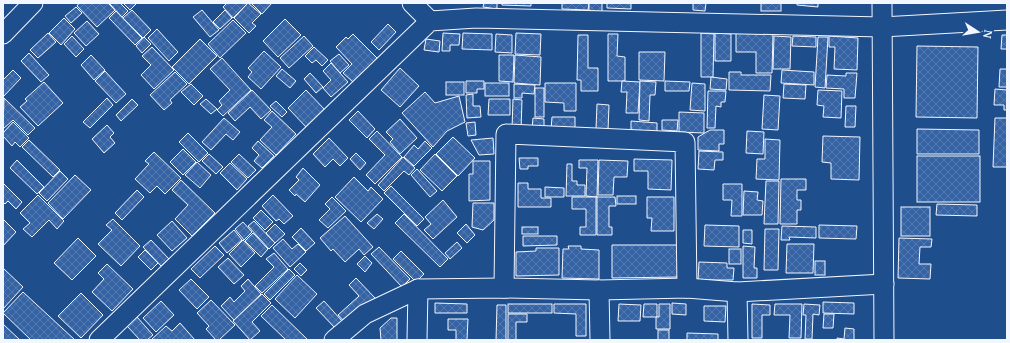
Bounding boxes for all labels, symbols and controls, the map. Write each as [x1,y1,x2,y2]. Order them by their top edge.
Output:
north arrow [958,12,998,52]
text: N [980,29,995,40]

